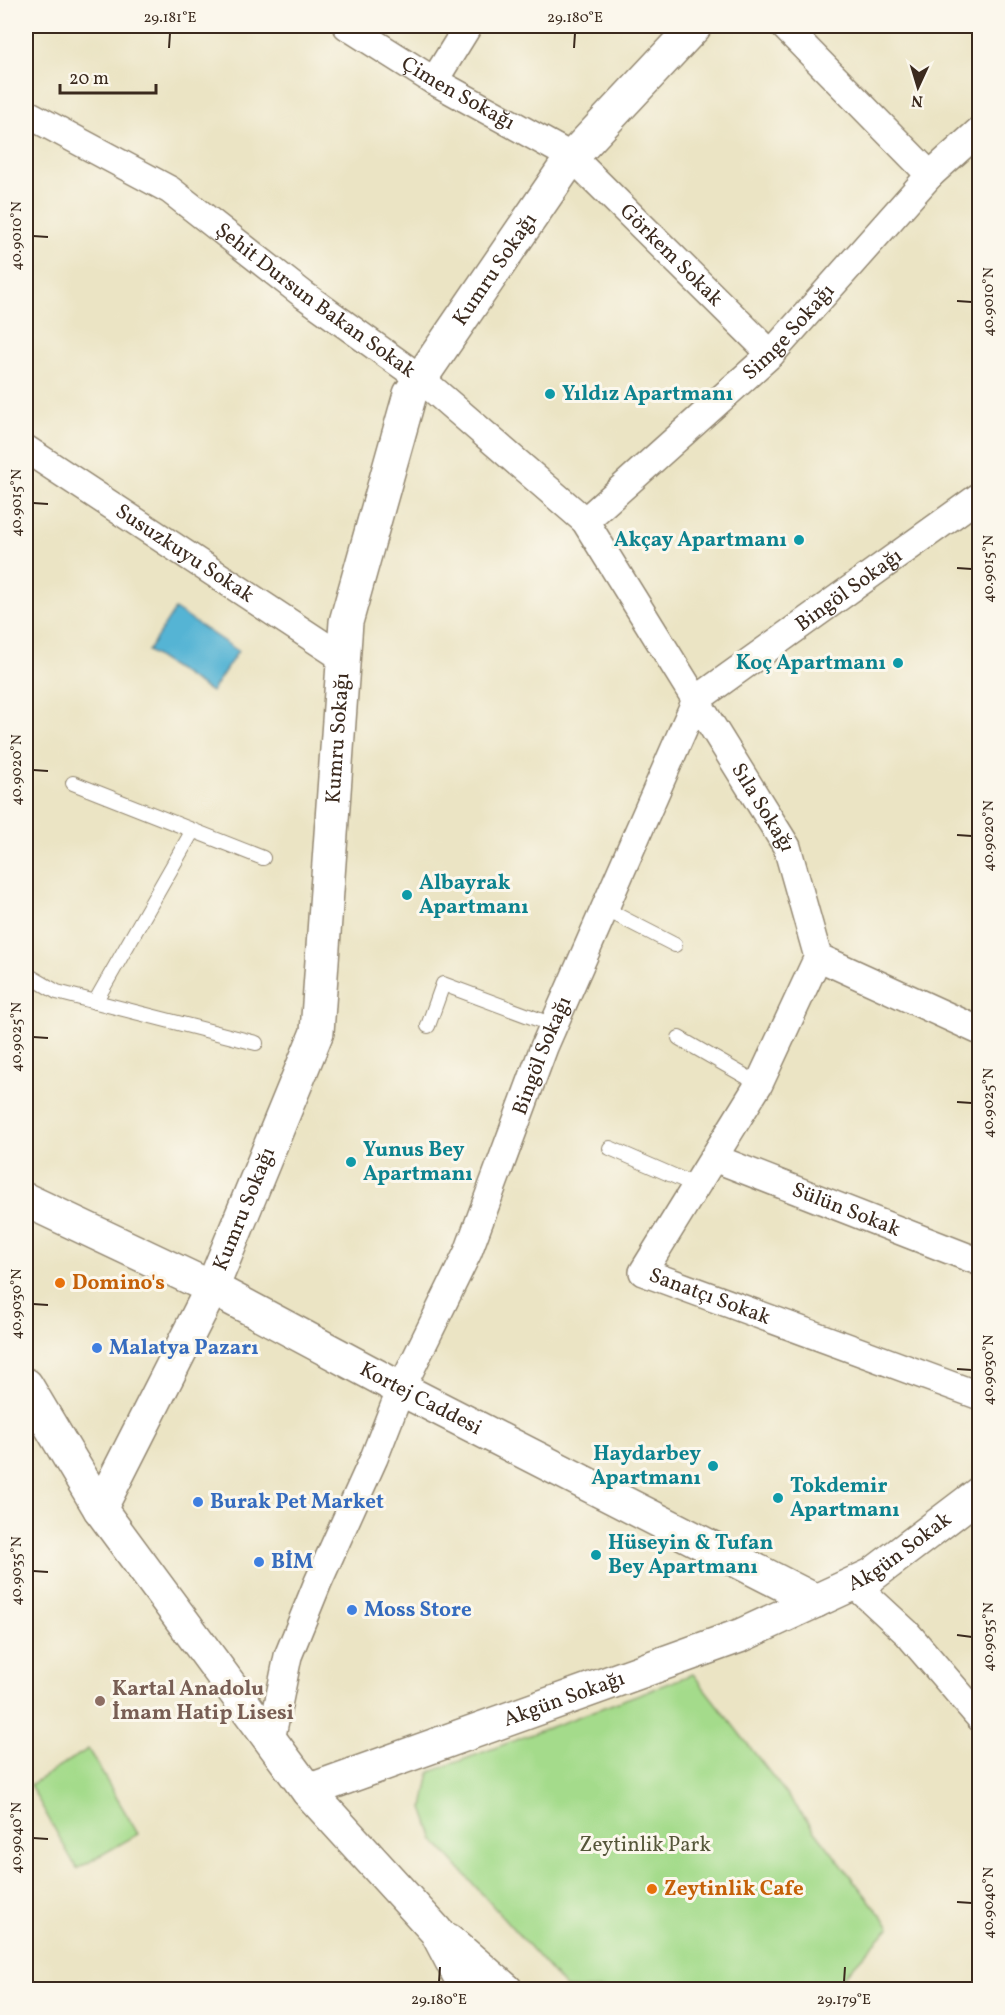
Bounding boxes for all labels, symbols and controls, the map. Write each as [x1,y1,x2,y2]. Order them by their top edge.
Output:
text: 29.181°E [143,8,197,29]
text: 29.180°E [547,8,603,29]
street label: Çimen Sokağı [396,49,520,137]
scale bar [60,57,156,95]
north arrow [888,57,948,117]
text: 20 m [69,67,109,92]
text: N [910,89,924,111]
street label: Görkem Sokak [613,197,730,313]
text: 40.9010°N [7,201,28,271]
street label: Kumru Sokağı [446,207,544,332]
street label: Şehit Dursun Bakan Sokak [209,216,422,385]
text: 40.9010°N [979,267,1000,337]
street label: Simge Sokağı [736,277,841,387]
place label: Yıldız Apartmanı [562,380,733,409]
marker: Yıldız Apartmanı [543,387,557,401]
text: 40.9015°N [7,469,28,537]
street label: Susuzkuyu Sokak [109,497,260,610]
place label: Akçay Apartmanı [614,526,787,555]
marker: Akçay Apartmanı [792,533,806,547]
text: 40.9015°N [979,535,1000,603]
street label: Bingöl Sokağı [789,542,908,639]
place label: Koç Apartmanı [736,649,886,678]
marker: Koç Apartmanı [891,656,905,670]
street label: Kumru Sokağı [319,672,357,805]
text: 40.9020°N [7,734,28,806]
street label: Sıla Sokağı [724,758,802,855]
text: 40.9020°N [979,800,1000,872]
place label: Albayrak Apartmanı [419,869,529,922]
marker: Albayrak Apartmanı [400,888,414,902]
street label: Bingöl Sokağı [505,992,579,1119]
text: 40.9025°N [7,1002,28,1072]
text: 40.9025°N [979,1068,1000,1138]
place label: Yunus Bey Apartmanı [363,1136,473,1189]
street label: Kumru Sokağı [206,1143,283,1275]
marker: Yunus Bey Apartmanı [344,1155,358,1169]
street label: Sülün Sokak [788,1175,905,1244]
street label: Sanatçı Sokak [645,1261,775,1332]
text: 40.9030°N [7,1269,28,1339]
place label: Domino's [72,1269,165,1298]
marker: Domino's [53,1276,67,1290]
place label: Malatya Pazarı [109,1334,259,1363]
text: 40.9030°N [979,1335,1000,1405]
marker: Malatya Pazarı [90,1341,104,1355]
street label: Kortej Caddesi [354,1355,487,1442]
place label: Haydarbey Apartmanı [591,1440,701,1493]
marker: Haydarbey Apartmanı [706,1459,720,1473]
place label: Tokdemir Apartmanı [790,1472,900,1525]
place label: Burak Pet Market [210,1488,384,1517]
marker: Tokdemir Apartmanı [771,1491,785,1505]
marker: Burak Pet Market [191,1495,205,1509]
street label: Akgün Sokak [843,1505,958,1599]
place label: Hüseyin & Tufan Bey Apartmanı [608,1529,773,1582]
text: 40.9035°N [7,1536,28,1606]
place label: BİM [271,1548,313,1577]
marker: Hüseyin & Tufan Bey Apartmanı [589,1548,603,1562]
marker: BİM [252,1555,266,1569]
place label: Moss Store [364,1596,472,1625]
text: 40.9035°N [979,1602,1000,1672]
marker: Moss Store [345,1603,359,1617]
street label: Akgün Sokağı [499,1664,629,1734]
place label: Kartal Anadolu İmam Hatip Lisesi [112,1675,294,1728]
marker: Kartal Anadolu İmam Hatip Lisesi [93,1694,107,1708]
text: 40.9040°N [7,1802,28,1874]
park label: Zeytinlik Park [579,1831,711,1860]
text: 40.9040°N [979,1867,1000,1939]
place label: Zeytinlik Cafe [664,1875,804,1904]
marker: Zeytinlik Cafe [645,1882,659,1896]
text: 29.180°E [411,1990,467,2011]
text: 29.179°E [817,1990,871,2011]

